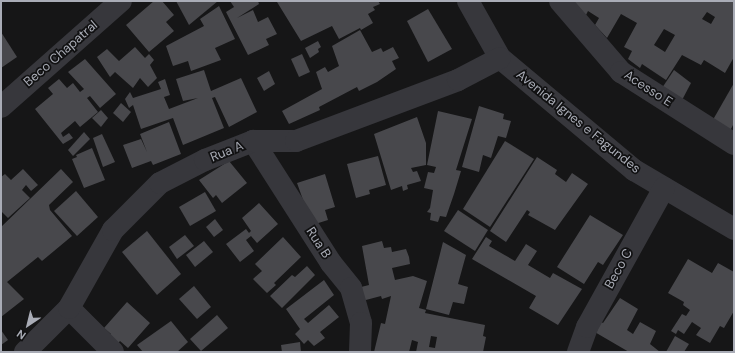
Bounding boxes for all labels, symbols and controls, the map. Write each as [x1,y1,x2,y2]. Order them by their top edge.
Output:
street label: Beco Chapatral [21,18,101,90]
street label: Avenida Ignes e Fagundes [513,67,643,177]
street label: Acesso E [621,68,675,110]
street label: Rua A [208,138,246,166]
street label: Rua B [302,225,334,261]
street label: Beco C [602,246,636,292]
north arrow [8,305,48,345]
text: N [14,327,28,343]

